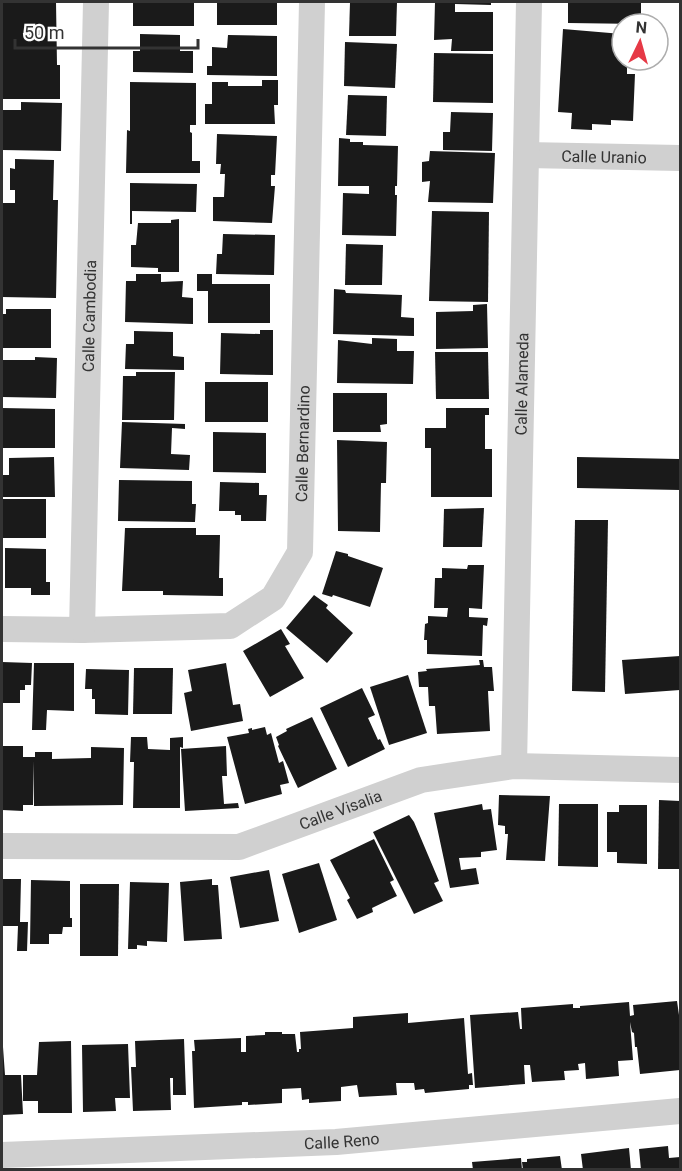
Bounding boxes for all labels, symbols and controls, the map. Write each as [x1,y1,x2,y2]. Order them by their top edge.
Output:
scale bar [15,12,198,50]
north arrow [610,12,670,72]
text: N [635,18,648,38]
text: 50 m [24,22,64,43]
street label: Calle Uranio [561,146,647,167]
street label: Calle Cambodia [78,260,100,372]
street label: Calle Alameda [511,333,532,436]
street label: Calle Bernardino [292,385,313,502]
street label: Calle Visalia [296,786,384,834]
street label: Calle Reno [304,1129,380,1153]

